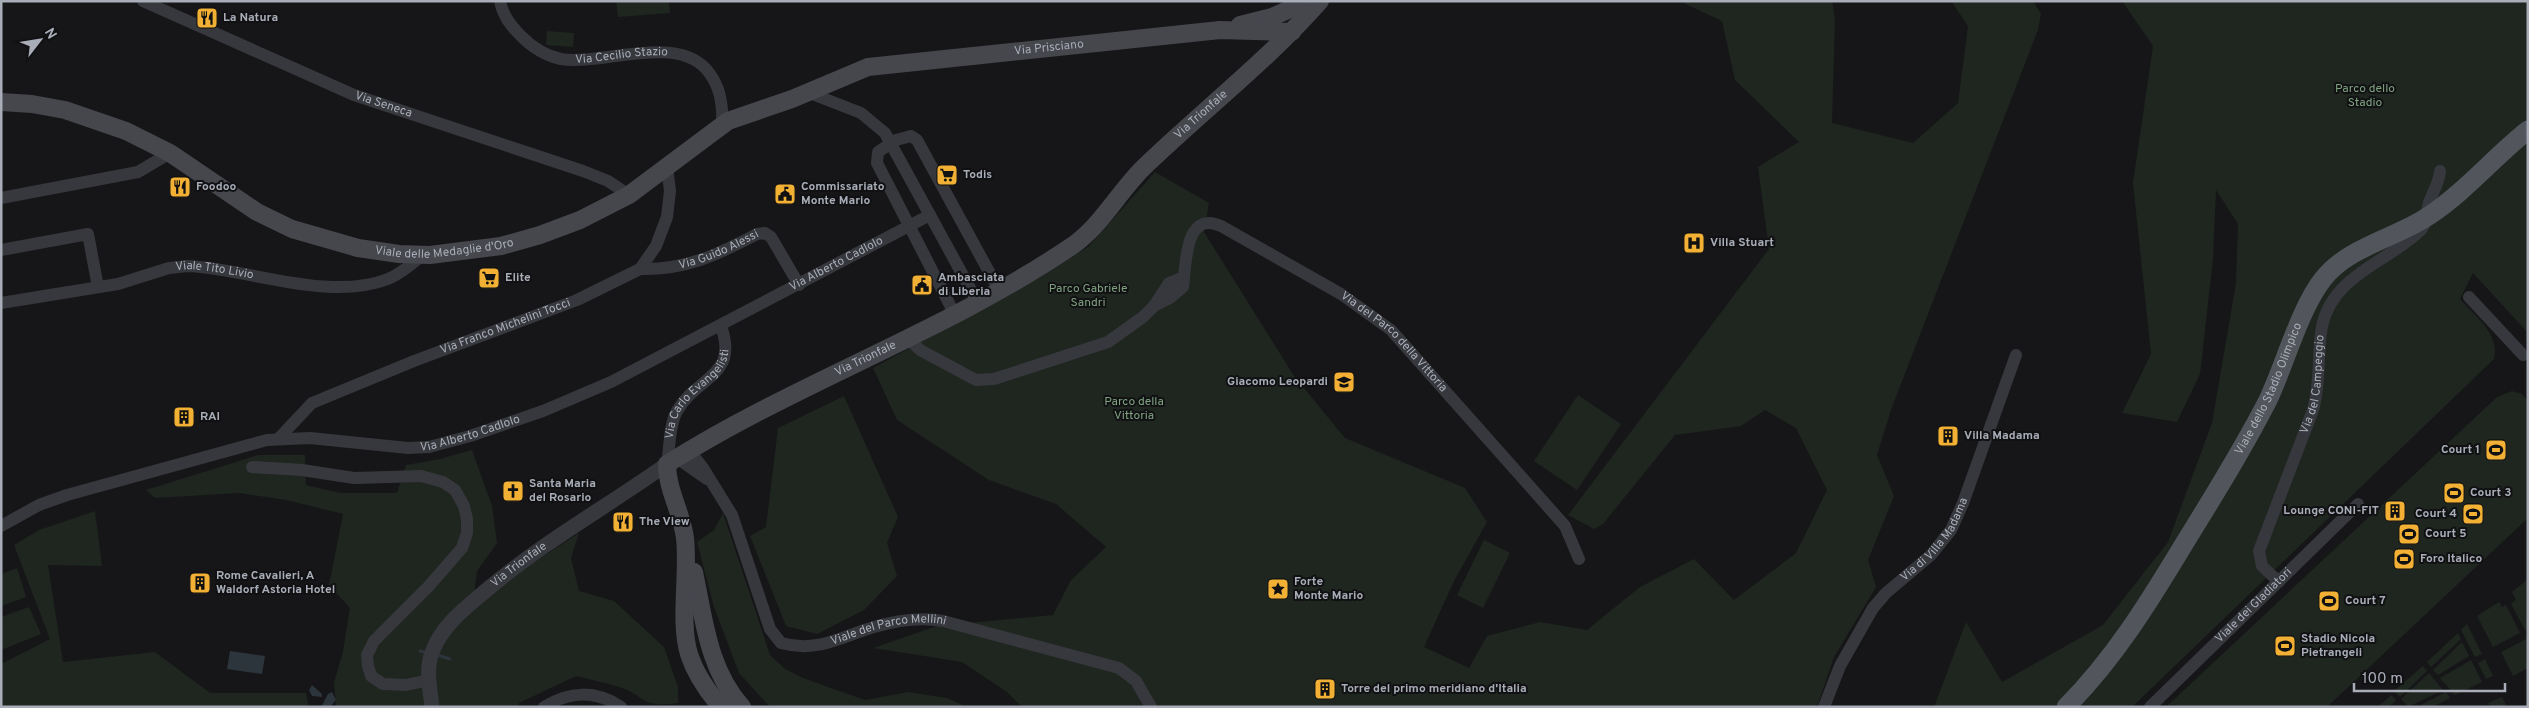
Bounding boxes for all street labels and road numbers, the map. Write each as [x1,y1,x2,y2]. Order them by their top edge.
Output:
street label: Via Prisciano [1013,36,1085,60]
street label: Via Cecilio Stazio [575,44,669,68]
street label: Via Trionfale [1171,87,1231,143]
street label: Via Seneca [353,88,414,122]
street label: Via Guido Alessi [677,226,762,274]
street label: Via Alberto Cadlolo [787,233,886,295]
street label: Viale delle Medaglie d'Oro [374,235,516,263]
street label: Viale Tito Livio [175,258,255,284]
street label: Via del Parco della Vittoria [1337,288,1451,396]
street label: Via Franco Michelini Tocci [438,295,573,358]
street label: Viale dello Stadio Olimpico [2232,320,2306,458]
street label: Via del Campeggio [2297,334,2329,436]
street label: Via Trionfale [832,337,899,381]
street label: Via Carlo Evangelisti [662,349,733,440]
street label: Via Alberto Cadlolo [420,411,522,455]
street label: Via di Villa Madama [1897,496,1972,585]
street label: Via Trionfale [487,539,550,591]
street label: Viale dei Gladiatori [2212,565,2296,647]
street label: Viale del Parco Mellini [829,611,948,649]

